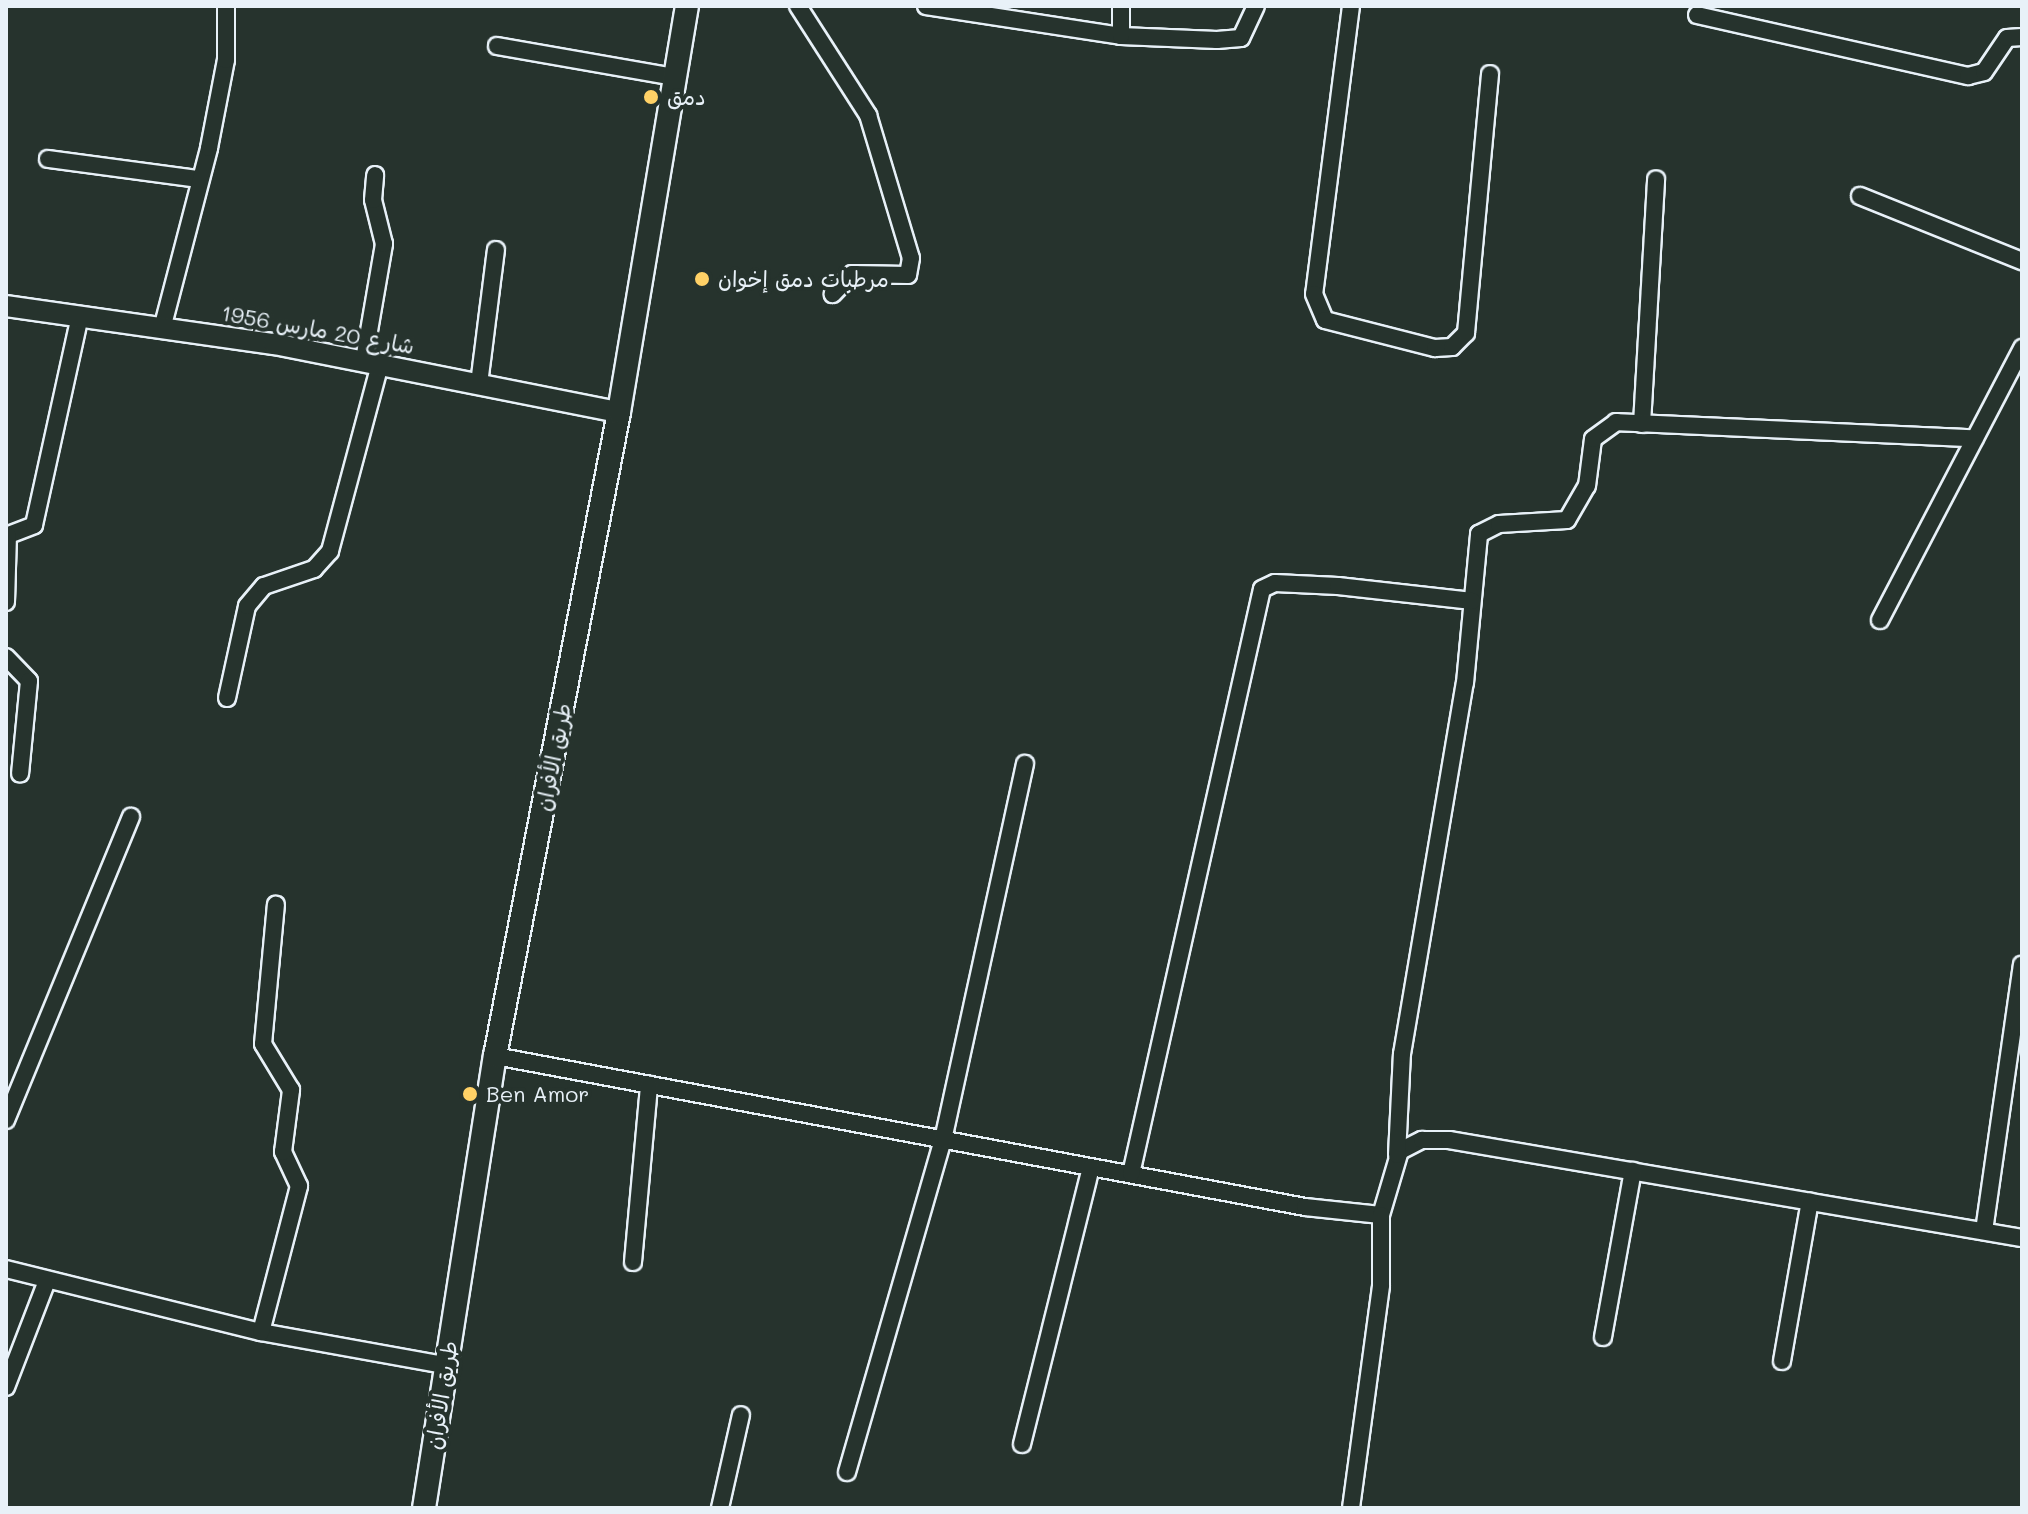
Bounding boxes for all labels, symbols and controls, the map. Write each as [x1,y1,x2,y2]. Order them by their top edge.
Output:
place label: دمق [667,84,706,110]
marker: دمق [642,88,660,106]
place label: مرطبات دمق إخوان [718,266,889,292]
marker: مرطبات دمق إخوان [693,270,711,288]
street label: شارع 20 مارس 1956 [219,299,417,359]
street label: طريق الأفران [530,701,576,813]
place label: Ben Amor [486,1081,589,1107]
marker: Ben Amor [461,1085,479,1103]
street label: طريق الأفران [419,1339,463,1451]

